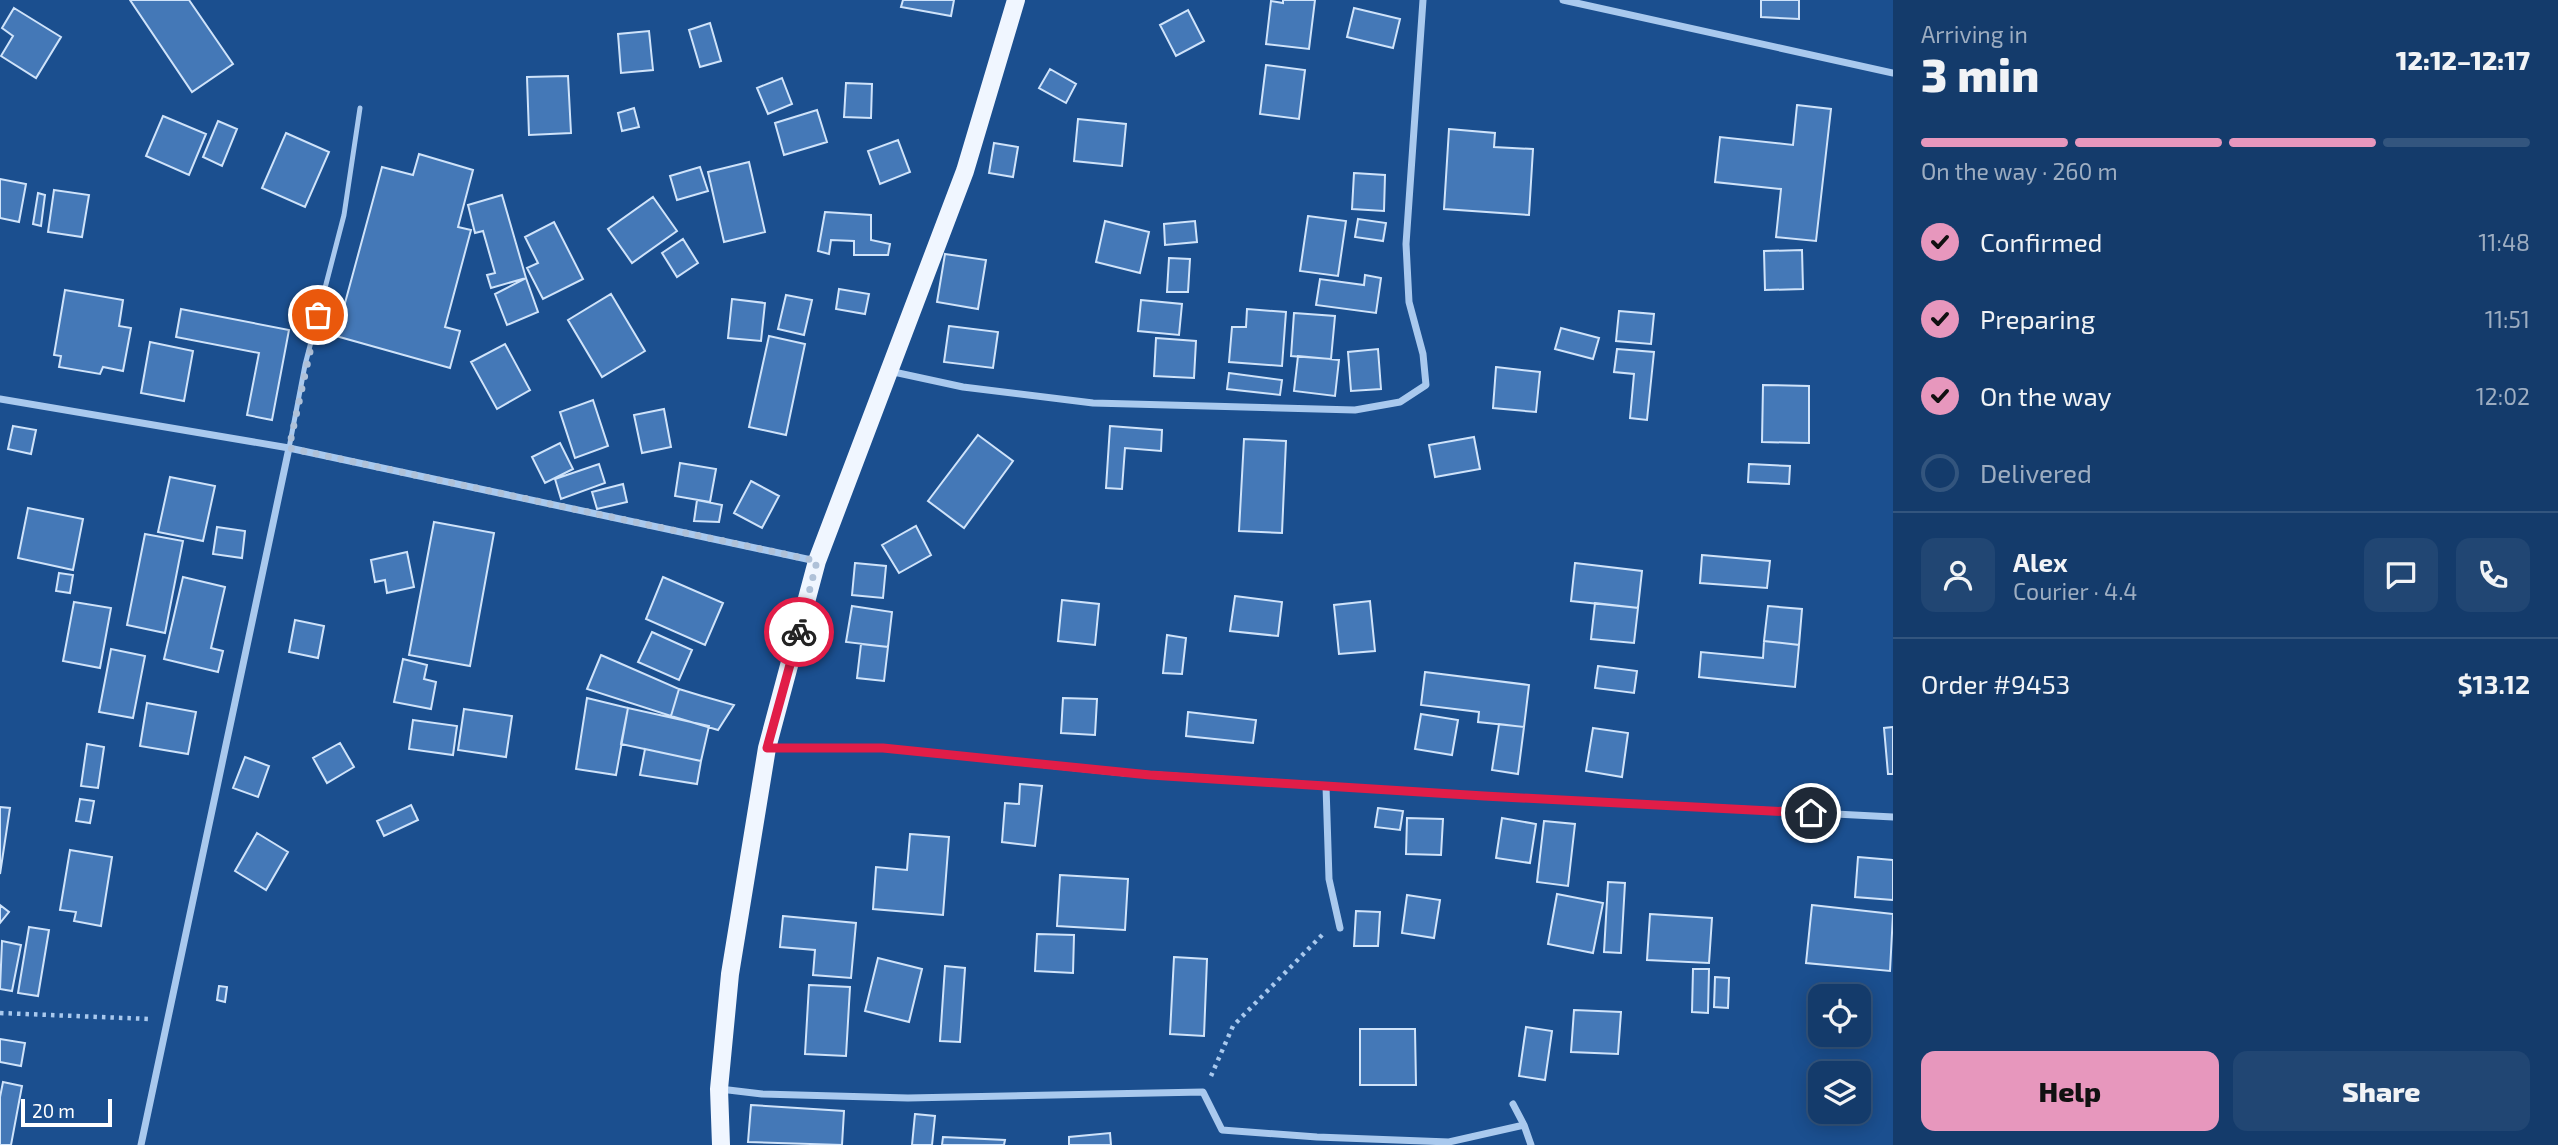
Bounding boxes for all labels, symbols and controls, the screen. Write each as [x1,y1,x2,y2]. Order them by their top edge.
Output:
text: Arriving in [1921,20,2028,48]
text: 12:12–12:17 [2396,44,2530,75]
text: 3 min [1921,46,2039,101]
text: On the way · 260 m [1921,157,2118,185]
icon: check [1921,223,1959,261]
text: Confirmed [1980,226,2103,257]
text: 11:48 [2478,228,2530,256]
pin [288,285,348,345]
icon: bag [299,296,337,334]
icon: check [1921,300,1959,338]
text: Preparing [1980,303,2095,334]
text: 11:51 [2485,305,2530,333]
icon: check [1921,377,1959,415]
text: On the way [1980,380,2111,411]
text: 12:02 [2476,382,2530,410]
text: Delivered [1980,457,2092,488]
button: person [1921,538,1995,612]
button: chat [2364,538,2438,612]
button: phone [2456,538,2530,612]
text: Alex [2013,546,2068,577]
text: Courier · 4.4 [2013,577,2137,605]
courier [764,597,834,667]
icon: bike [780,613,818,651]
text: Order #9453 [1921,668,2070,699]
text: $13.12 [2457,668,2530,699]
pin [1781,783,1841,843]
icon: home [1792,794,1830,832]
map controls [1808,984,1871,1124]
button: locate [1808,984,1871,1047]
button: Help [1921,1051,2219,1131]
button: Share [2233,1051,2530,1131]
button: layers [1808,1061,1871,1124]
scale bar [21,1096,112,1128]
text: 20 m [32,1099,75,1122]

